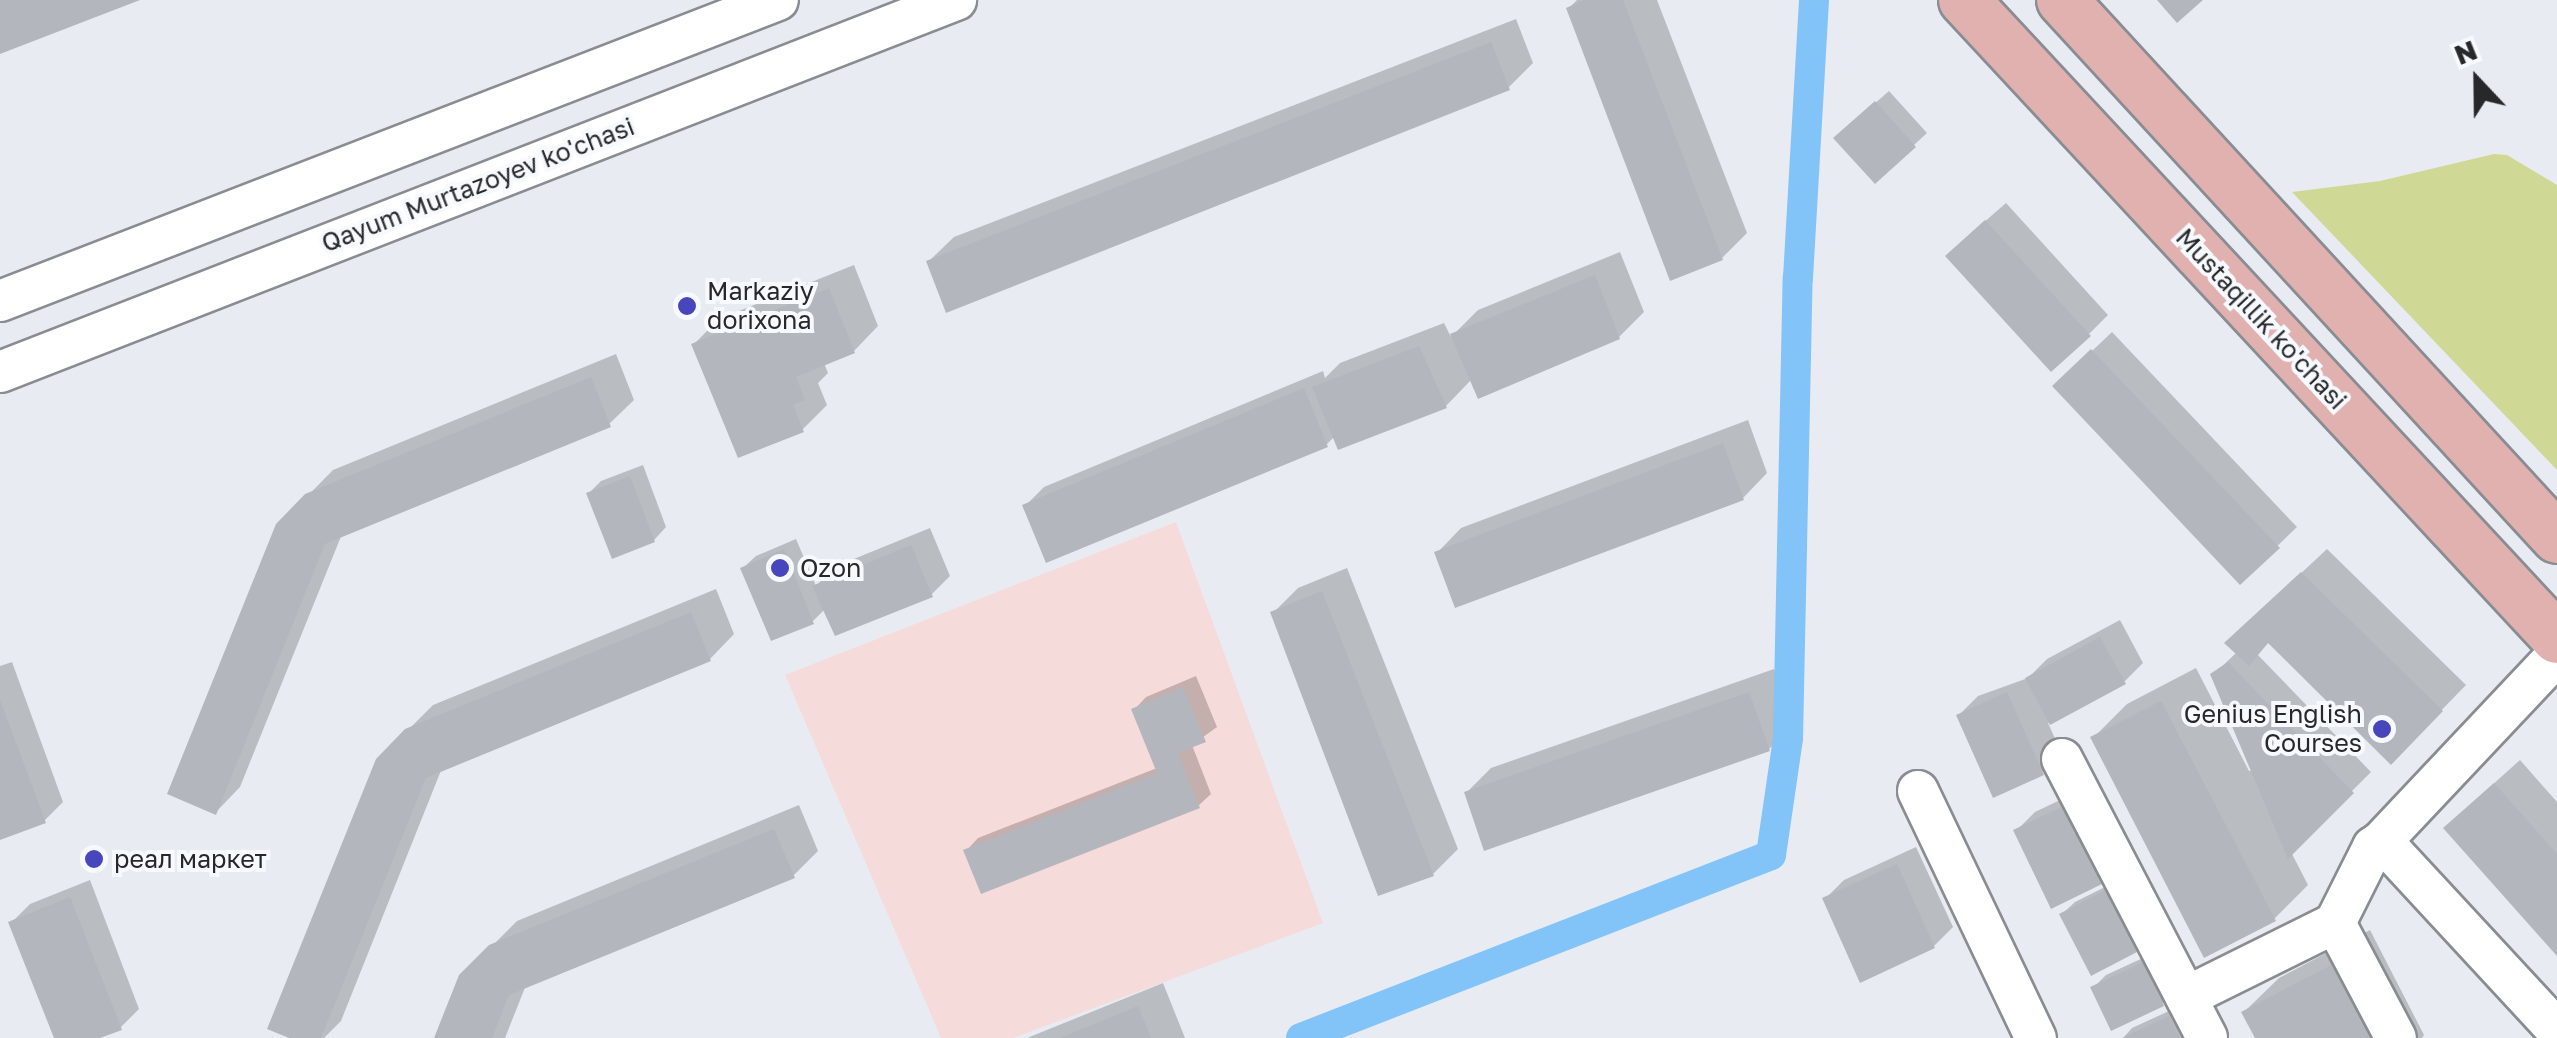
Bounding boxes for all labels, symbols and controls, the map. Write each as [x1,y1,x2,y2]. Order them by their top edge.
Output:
north arrow [2427,30,2527,130]
text: N [2450,32,2482,71]
street label: Qayum Murtazoyev ko'chasi [317,111,639,259]
street label: Mustaqillik ko'chasi [2170,223,2352,415]
place label: Markaziy dorixona [707,277,814,336]
marker: Markaziy dorixona [676,295,698,317]
place label: Ozon [800,553,861,583]
marker: Ozon [769,557,791,579]
place label: Genius English Courses [2184,700,2362,759]
marker: Genius English Courses [2371,718,2393,740]
place label: реал маркет [114,844,267,874]
marker: реал маркет [83,848,105,870]

